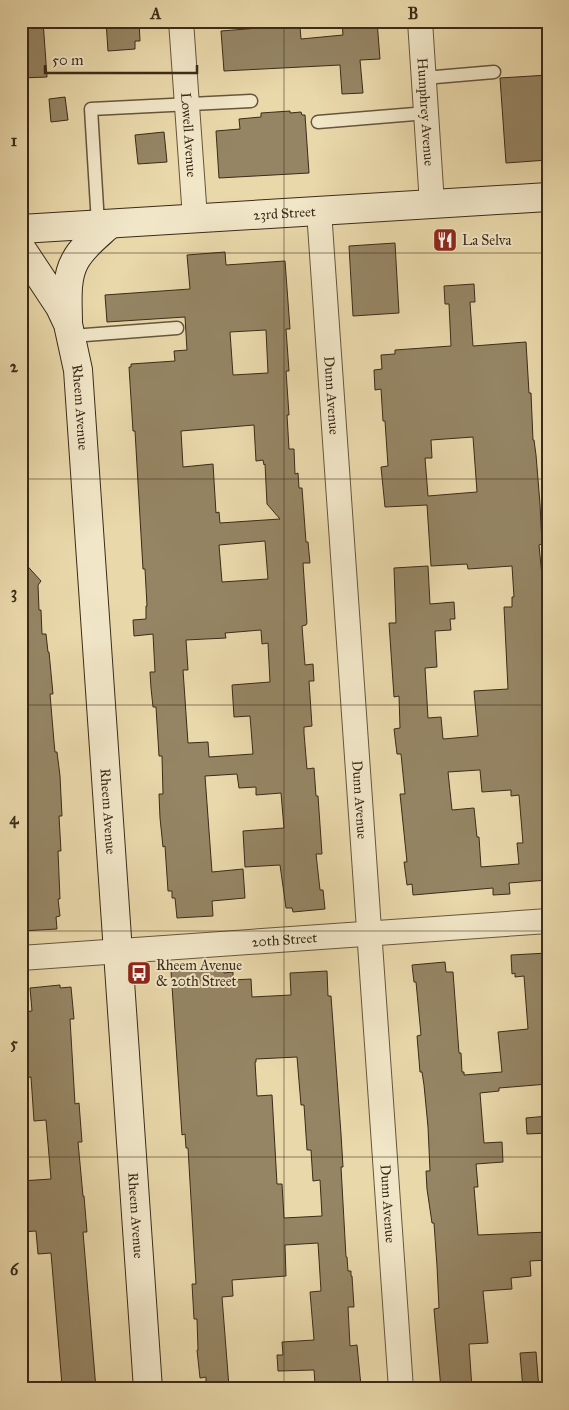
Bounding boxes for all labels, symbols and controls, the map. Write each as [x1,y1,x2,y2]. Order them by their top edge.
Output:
text: A [150,4,162,23]
text: B [408,4,418,23]
scale bar [45,42,198,74]
text: 50 m [52,51,84,69]
street label: Humphrey Avenue [413,57,437,167]
street label: Lowell Avenue [177,92,200,178]
text: 1 [11,131,18,150]
street label: 23rd Street [253,203,316,224]
restaurant icon: La Selva [432,227,458,253]
place label: La Selva [462,232,511,249]
street label: Dunn Avenue [320,356,343,436]
text: 2 [10,357,19,376]
street label: Rheem Avenue [68,363,92,451]
text: 3 [11,583,17,603]
street label: Dunn Avenue [348,760,371,840]
street label: Rheem Avenue [96,768,119,855]
text: 4 [10,809,20,829]
street label: 20th Street [251,929,318,951]
place label: Rheem Avenue & 20th Street [156,957,242,990]
bus stop icon: Rheem Avenue & 20th Street [126,960,152,986]
text: 5 [10,1034,18,1053]
street label: Dunn Avenue [376,1164,399,1244]
street label: Rheem Avenue [124,1172,147,1259]
text: 6 [10,1260,19,1279]

